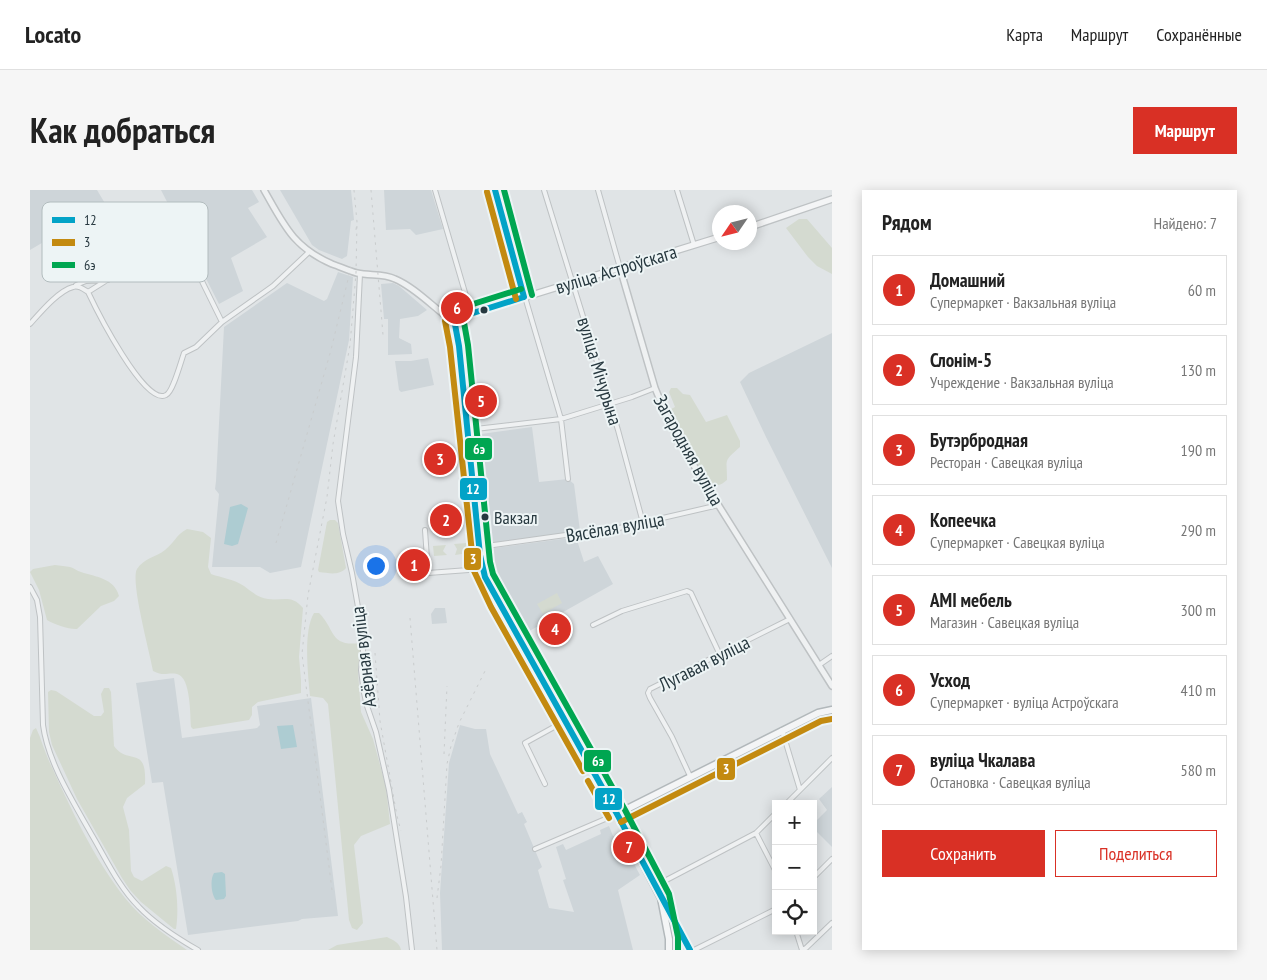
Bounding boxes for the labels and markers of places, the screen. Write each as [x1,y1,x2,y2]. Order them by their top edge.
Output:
pin: 6 [441,289,473,327]
unlabelled marker [479,305,489,315]
pin: 5 [465,382,497,420]
pin: 3 [424,440,456,478]
pin: 2 [430,501,462,539]
place label: Вакзал [494,506,538,529]
marker: Вакзал [480,512,490,522]
pin: 1 [398,546,430,584]
pin: 4 [539,610,571,648]
pin: 7 [613,828,645,866]

